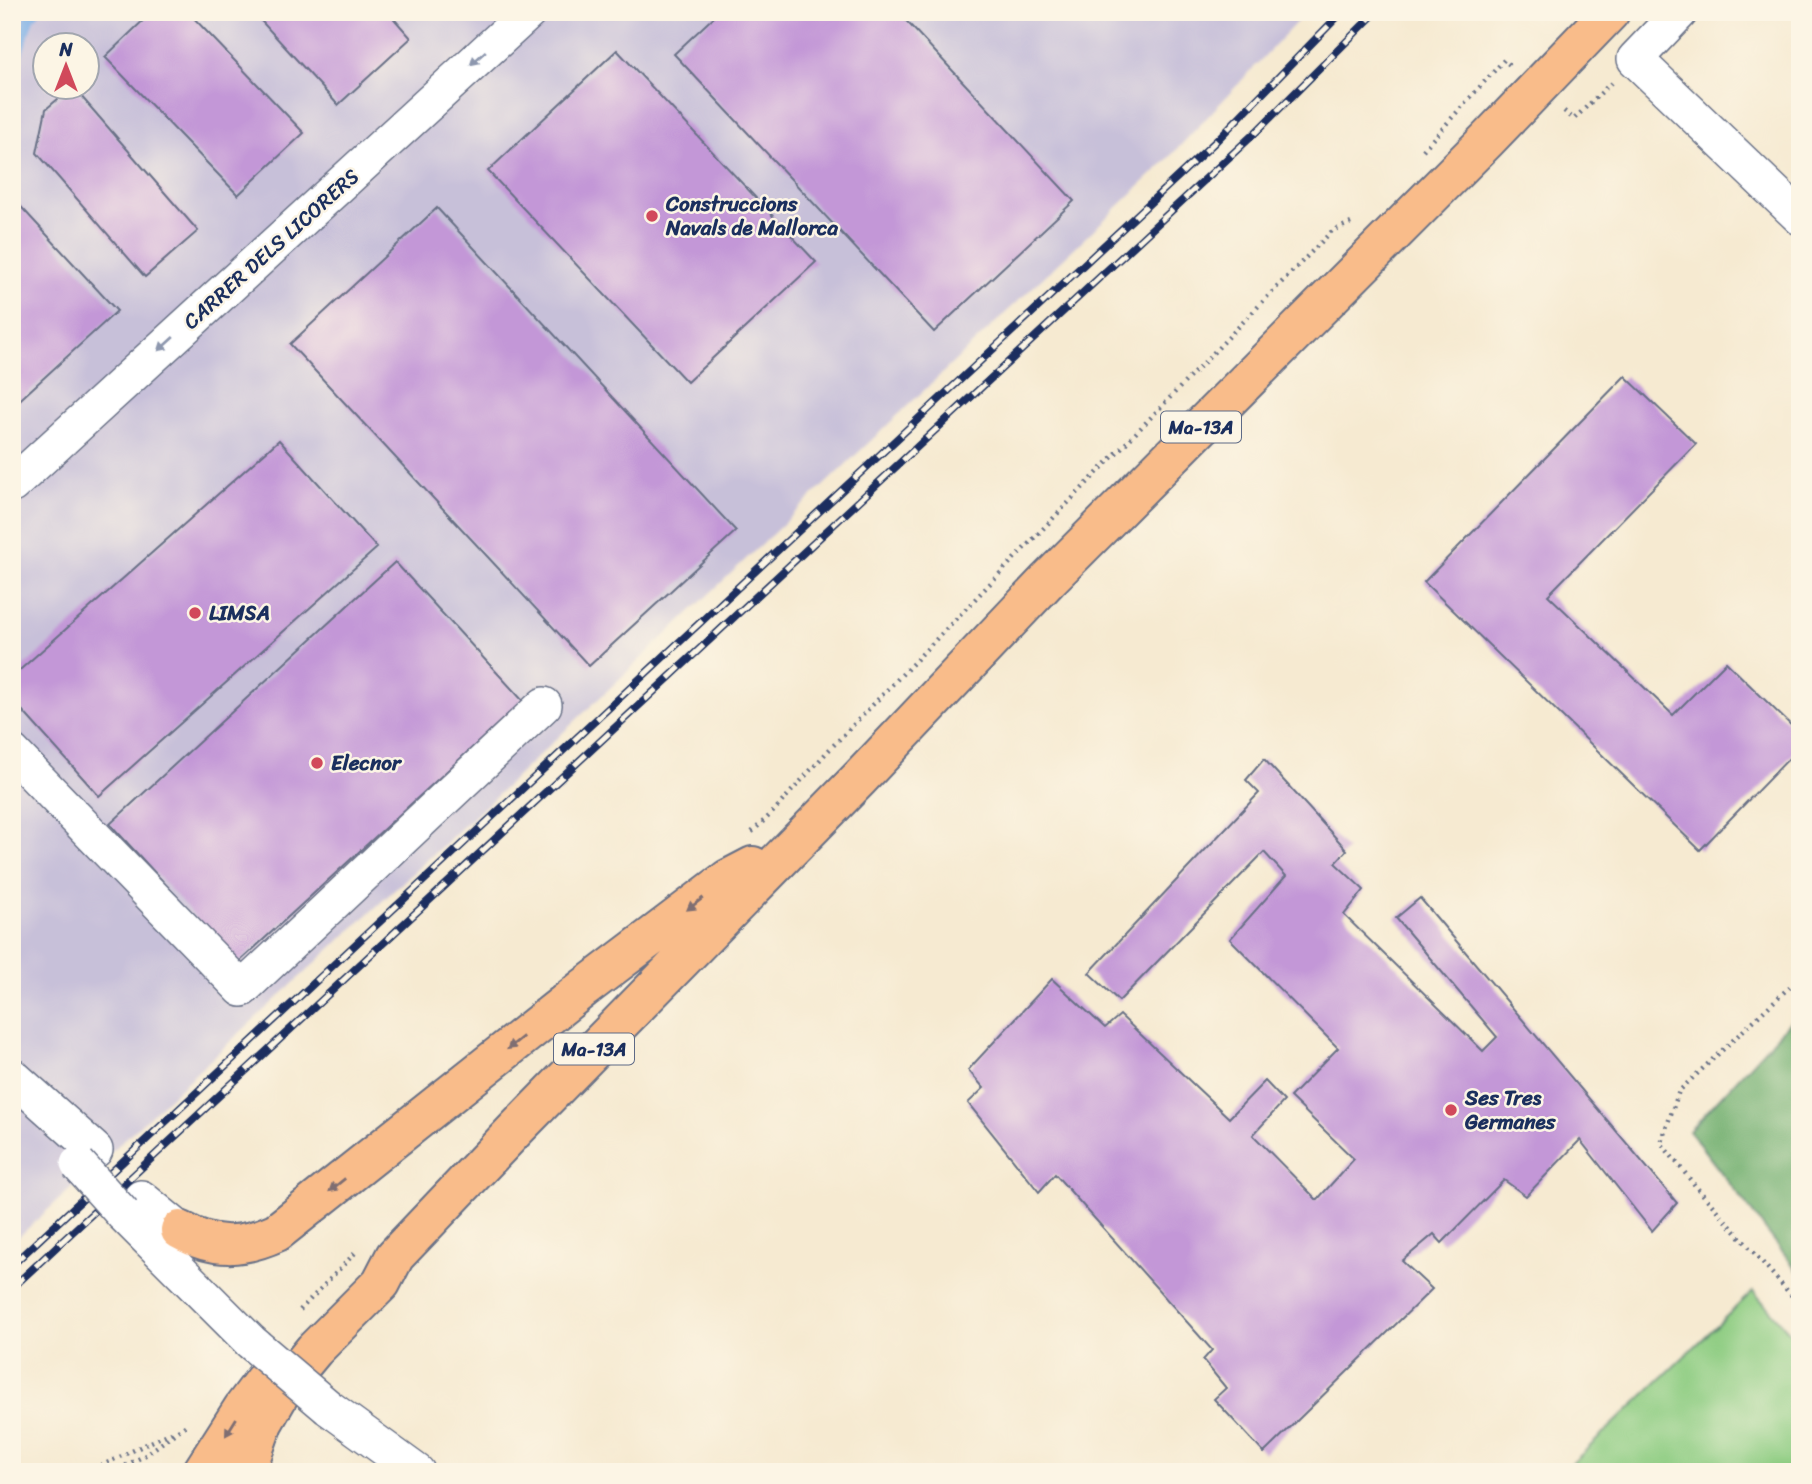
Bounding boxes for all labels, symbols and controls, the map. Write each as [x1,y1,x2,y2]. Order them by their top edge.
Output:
north arrow [32,32,102,102]
text: N [58,33,73,66]
one-way arrow [470,50,487,66]
street label: CARRER DELS LICORERS [174,159,368,339]
place label: Construccions Navals de Mallorca [665,185,839,247]
marker: Construccions Navals de Mallorca [644,208,660,224]
one-way arrow [158,336,175,352]
road number: Ma-13A [1161,412,1241,442]
place label: LIMSA [209,594,270,632]
marker: LIMSA [187,605,203,621]
place label: Elecnor [331,744,403,782]
marker: Elecnor [309,755,325,771]
one-way arrow [686,897,704,911]
road number: Ma-13A [554,1034,634,1064]
one-way arrow [507,1036,525,1051]
place label: Ses Tres Germanes [1464,1079,1557,1141]
marker: Ses Tres Germanes [1443,1102,1459,1118]
one-way arrow [329,1177,346,1192]
one-way arrow [224,1418,237,1437]

